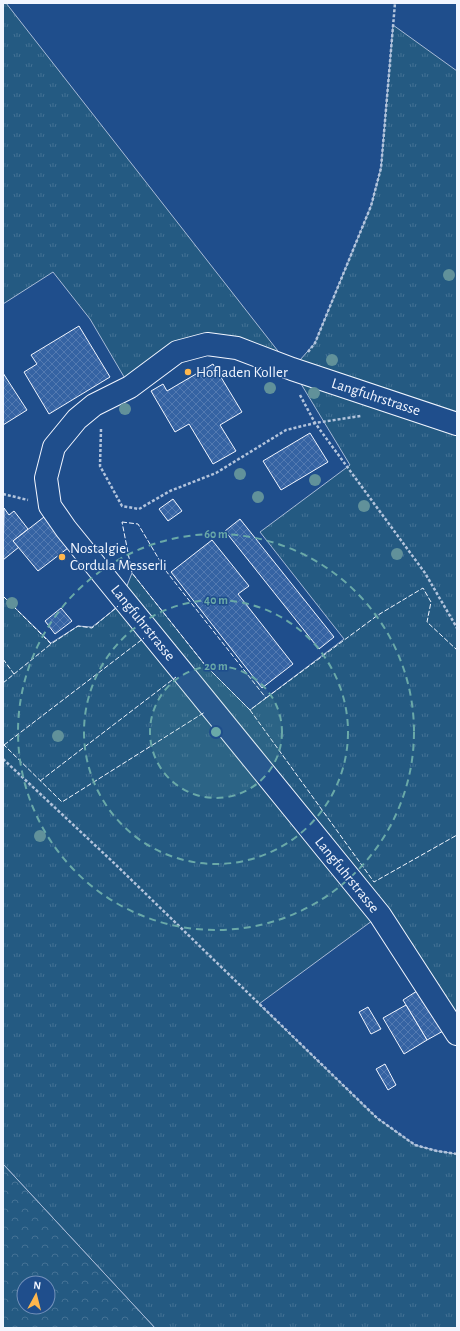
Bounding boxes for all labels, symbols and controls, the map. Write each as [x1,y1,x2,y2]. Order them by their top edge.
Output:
place label: Hofladen Koller [196,365,288,380]
marker: Hofladen Koller [183,367,193,377]
street label: Langfuhrstrasse [330,376,422,418]
text: 60 m [204,528,228,540]
place label: Nostalgie Cordula Messerli [70,541,167,573]
marker: Nostalgie Cordula Messerli [57,552,67,562]
street label: Langfuhrstrasse [108,582,178,664]
text: 40 m [204,594,228,606]
text: 20 m [204,660,228,672]
centre of rings [209,725,223,739]
street label: Langfuhrstrasse [312,834,382,916]
north arrow [16,1275,56,1315]
text: N [33,1280,42,1291]

